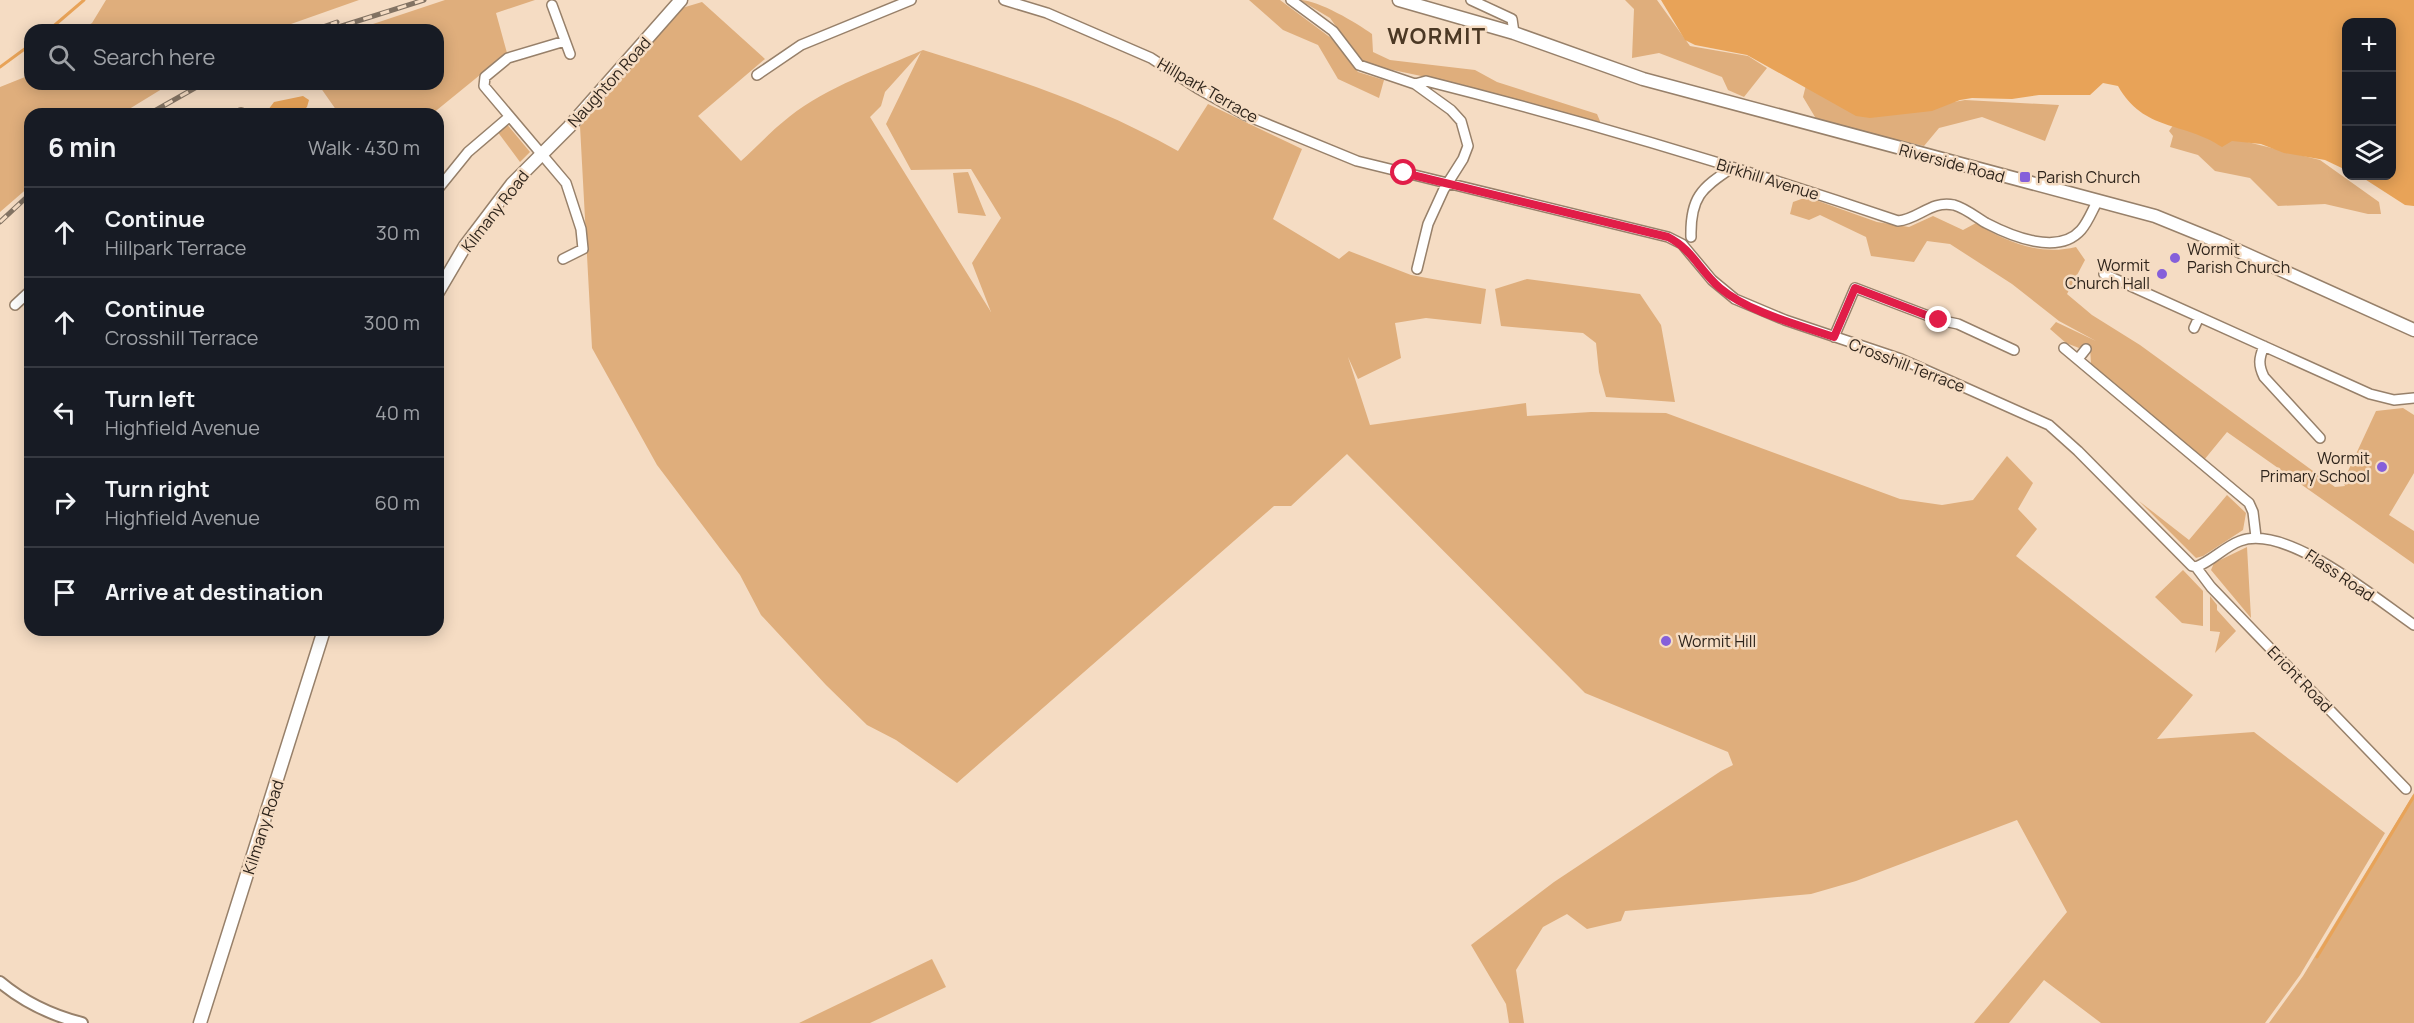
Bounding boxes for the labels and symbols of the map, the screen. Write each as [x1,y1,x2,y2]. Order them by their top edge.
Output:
district label: WORMIT [1387,21,1487,51]
street label: Naughton Road [563,32,655,132]
street label: Hillpark Terrace [1154,52,1262,128]
street label: Riverside Road [1897,138,2007,188]
street label: Birkhill Avenue [1714,153,1822,205]
route start [1390,159,1416,185]
street label: Kilmany Road [456,166,534,256]
place label: Parish Church [2037,166,2140,188]
marker: Parish Church [2018,170,2032,184]
place label: Wormit Parish Church [2187,238,2290,278]
marker: Wormit Parish Church [2168,251,2182,265]
place label: Wormit Church Hall [2065,254,2150,294]
marker: Wormit Church Hall [2155,267,2169,281]
route end [1925,306,1951,332]
street label: Crosshill Terrace [1846,333,1968,397]
place label: Wormit Primary School [2260,447,2370,487]
marker: Wormit Primary School [2375,460,2389,474]
street label: Flass Road [2301,544,2379,606]
place label: Wormit Hill [1678,630,1756,652]
marker: Wormit Hill [1659,634,1673,648]
street label: Ericht Road [2263,641,2337,717]
street label: Kilmany Road [237,777,289,877]

